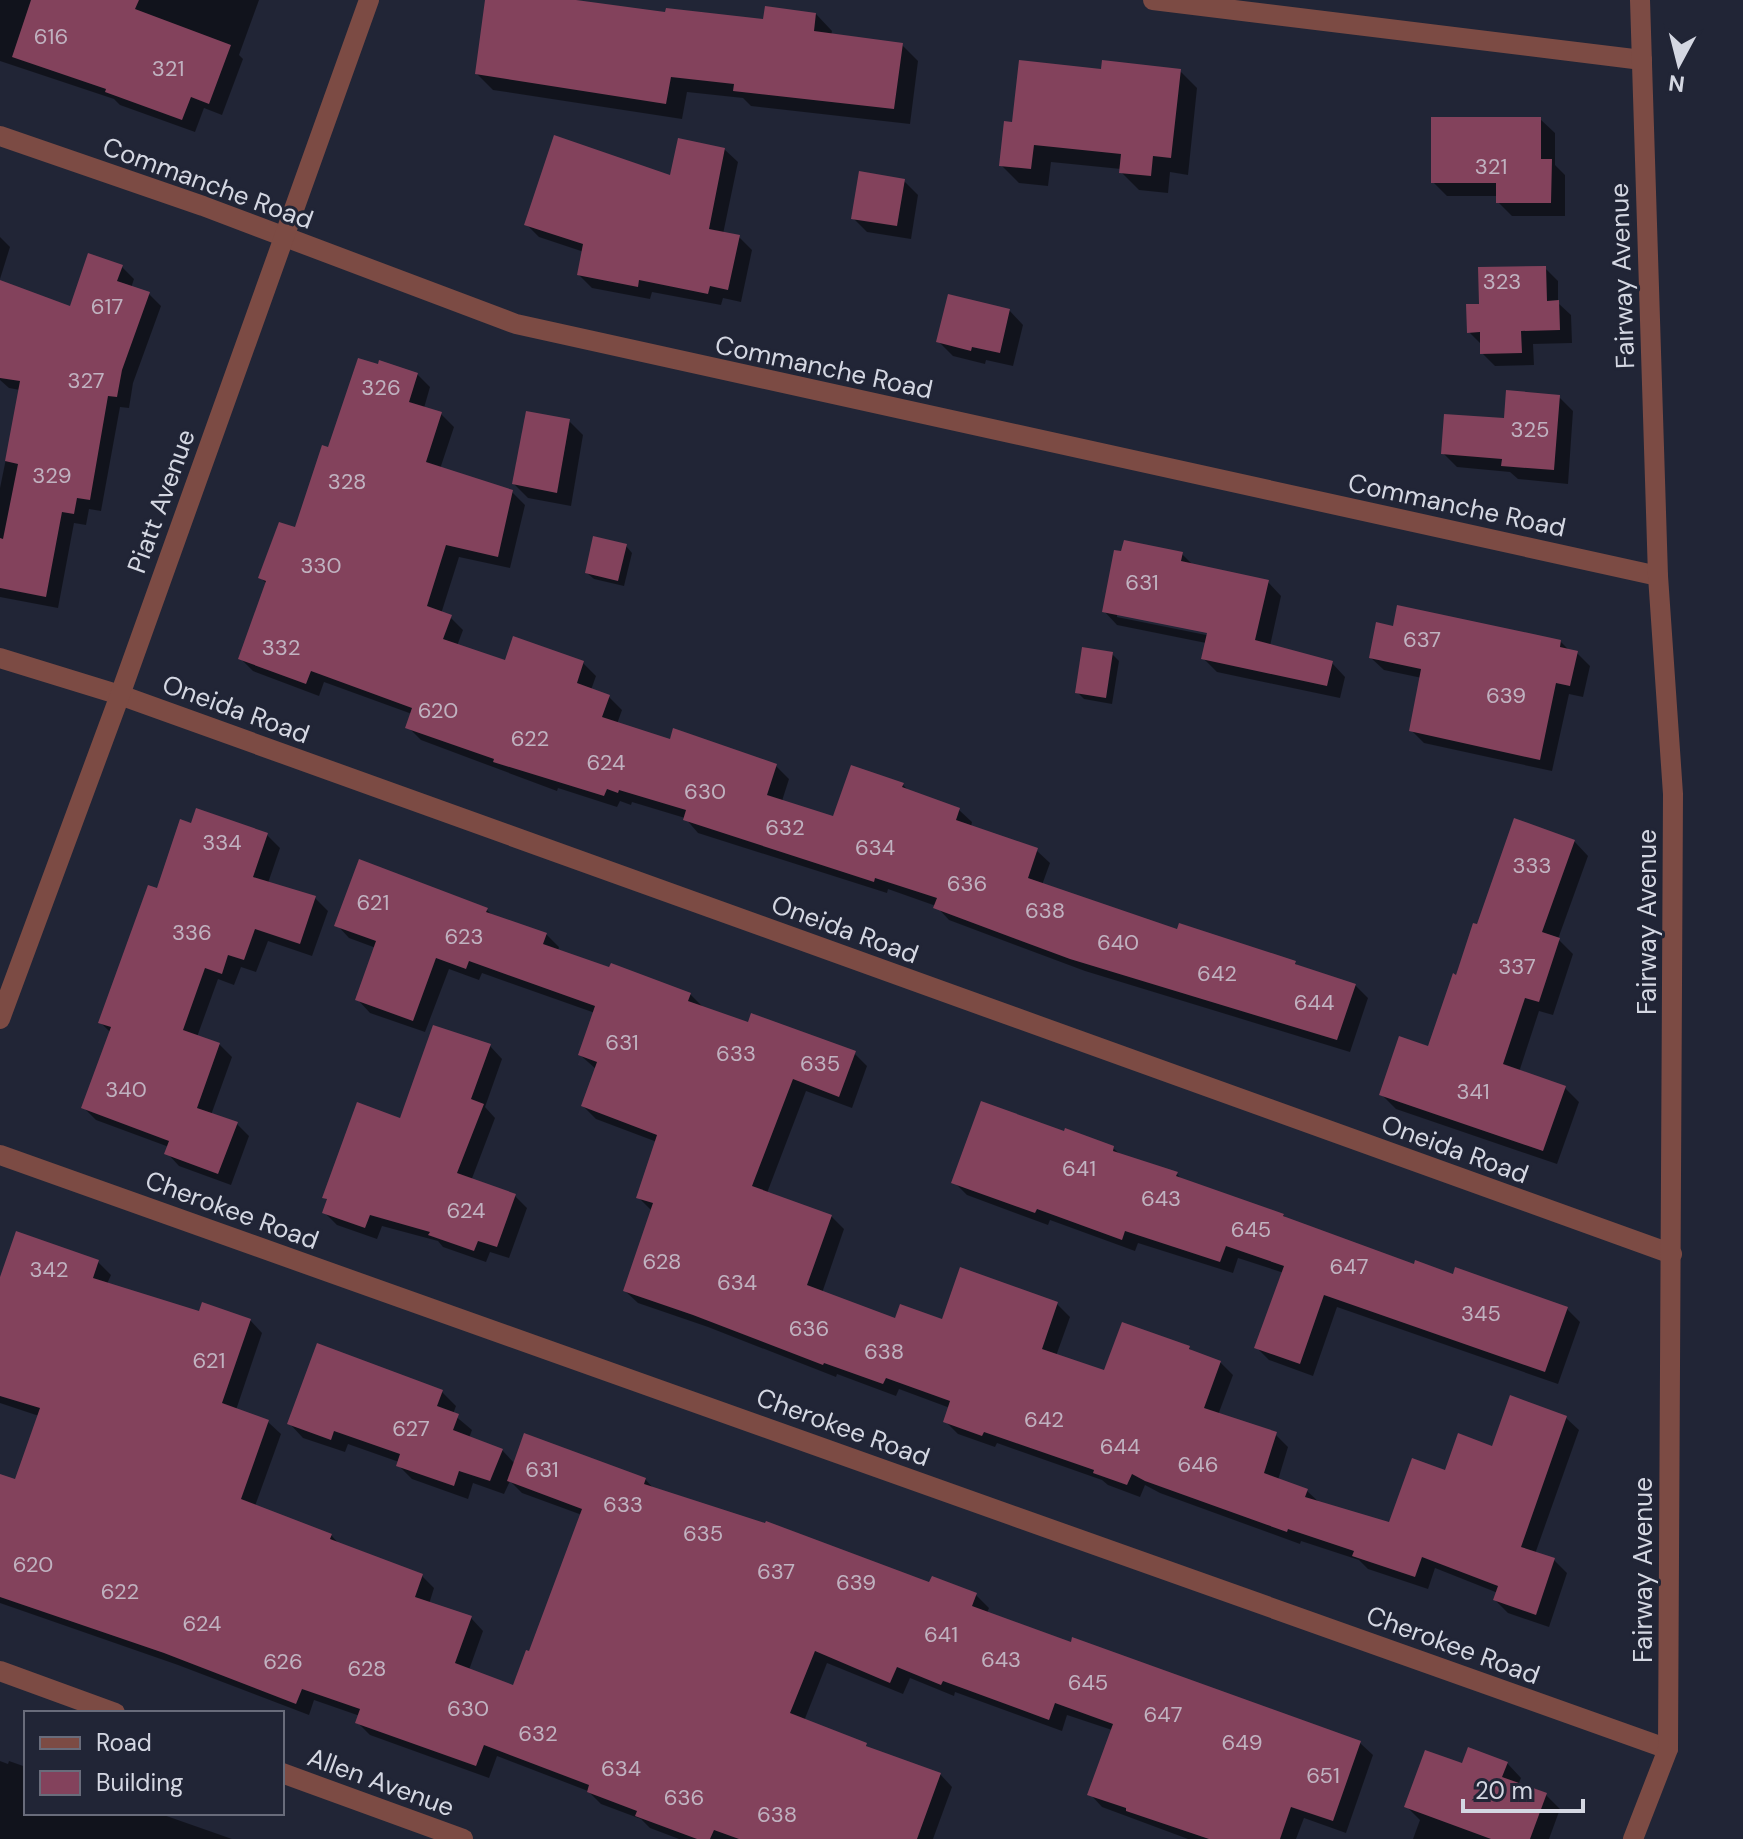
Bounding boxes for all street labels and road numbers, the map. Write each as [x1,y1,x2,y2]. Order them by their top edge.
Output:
street label: Commanche Road [98,129,318,237]
street label: Fairway Avenue [1602,183,1642,369]
street label: Commanche Road [712,327,936,407]
street label: Piatt Avenue [119,424,203,578]
street label: Commanche Road [1345,465,1569,545]
street label: Oneida Road [158,667,314,751]
street label: Fairway Avenue [1630,829,1664,1015]
street label: Oneida Road [767,887,923,971]
street label: Oneida Road [1377,1107,1533,1191]
street label: Cherokee Road [141,1163,323,1257]
street label: Cherokee Road [752,1380,934,1474]
street label: Fairway Avenue [1626,1477,1660,1663]
street label: Cherokee Road [1362,1598,1544,1692]
street label: Allen Avenue [303,1740,459,1824]

